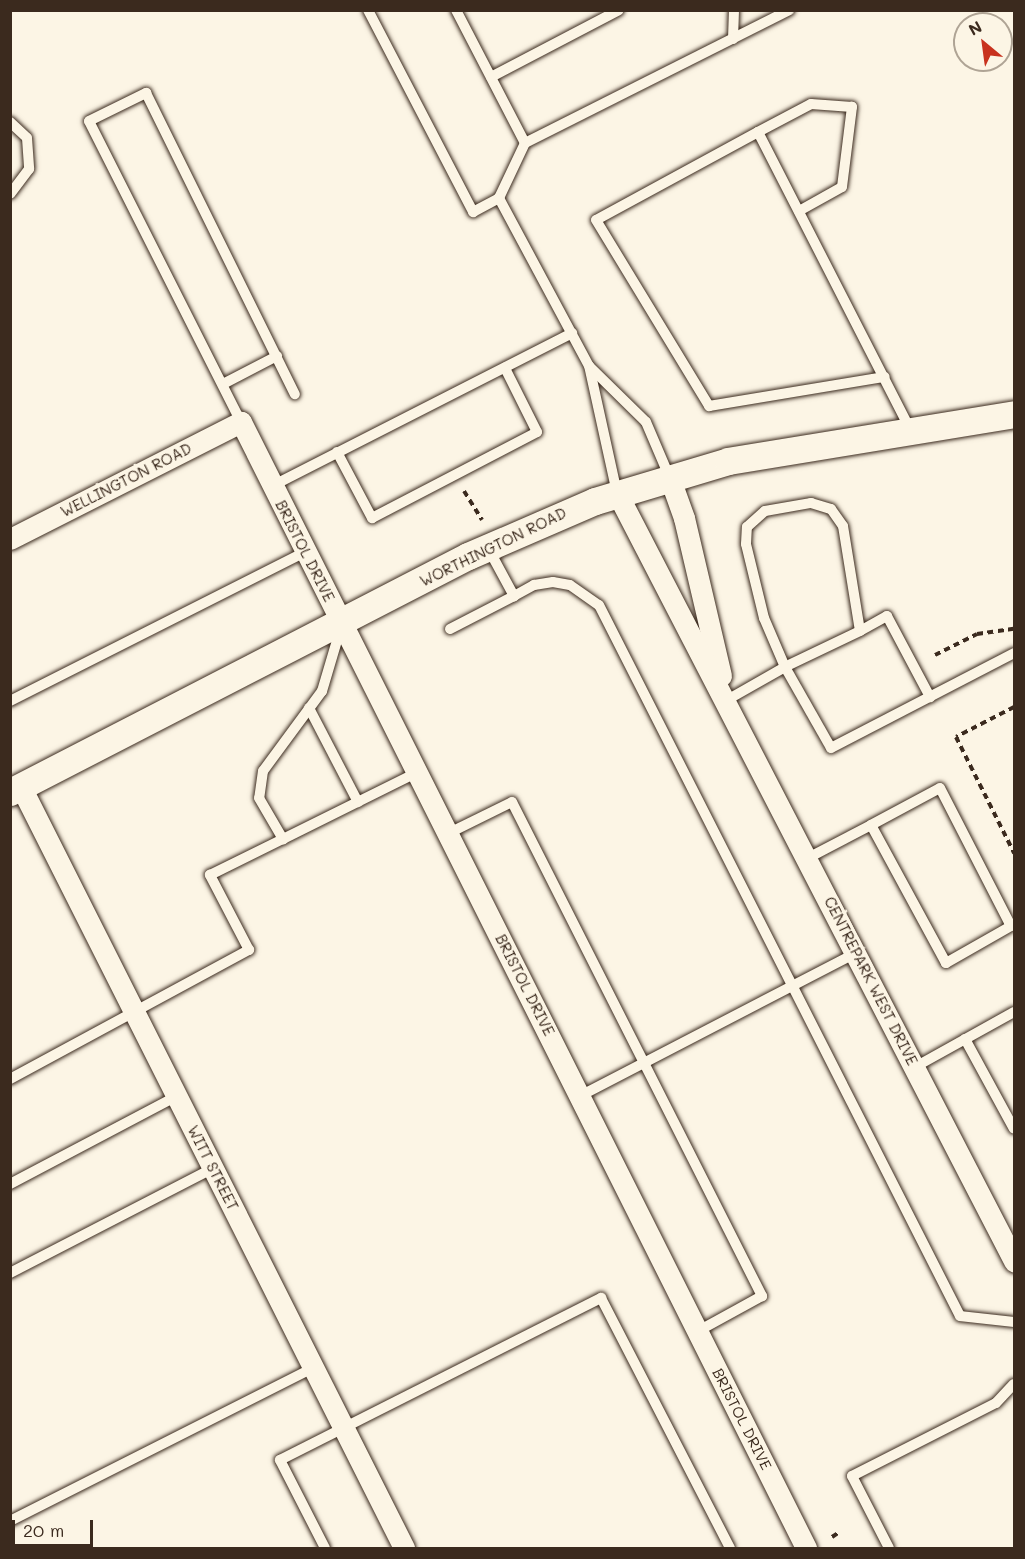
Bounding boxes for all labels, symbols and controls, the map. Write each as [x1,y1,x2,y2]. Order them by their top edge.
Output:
north arrow [953,12,1013,72]
text: N [965,15,985,40]
street label: WELLINGTON ROAD [58,439,194,521]
street label: BRISTOL DRIVE [272,497,338,605]
street label: WORTHINGTON ROAD [417,504,569,590]
street label: CENTREPARK WEST DRIVE [821,894,921,1068]
street label: BRISTOL DRIVE [492,931,558,1039]
street label: WITT STREET [184,1122,242,1214]
street label: BRISTOL DRIVE [709,1365,775,1473]
scale bar [15,1508,96,1546]
text: 20 m [23,1518,64,1542]

